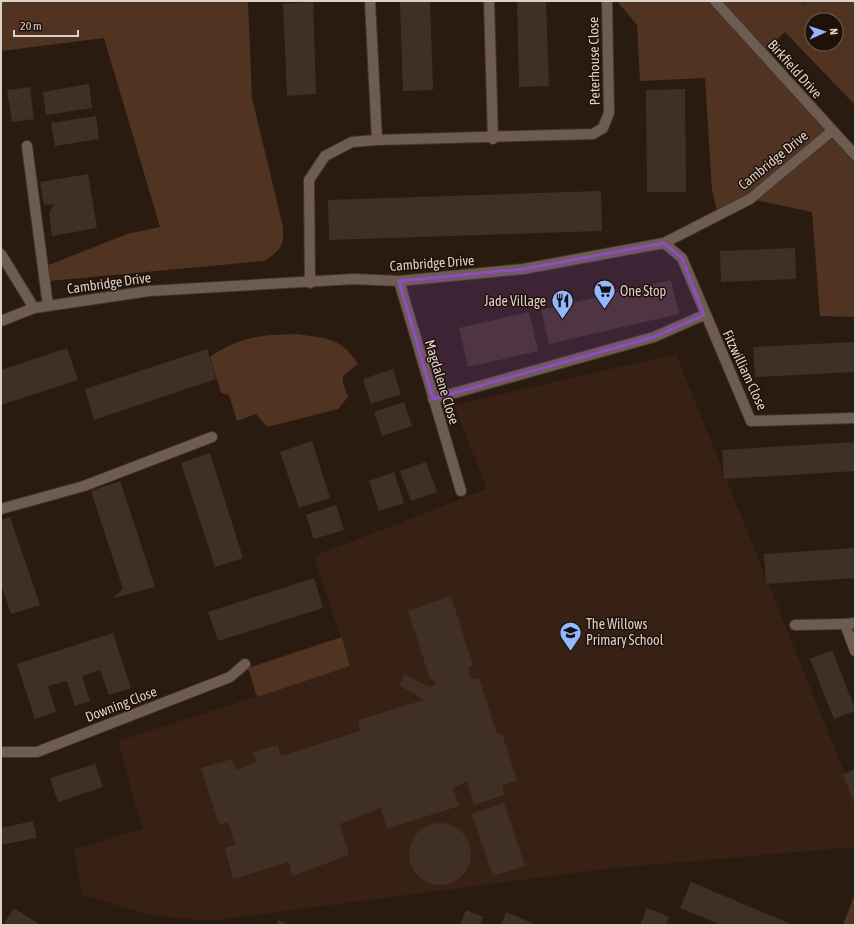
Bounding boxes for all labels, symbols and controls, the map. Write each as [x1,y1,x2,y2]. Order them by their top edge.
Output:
scale bar [14,12,78,38]
north arrow [804,12,844,52]
street label: Peterhouse Close [585,17,603,105]
text: 20 m [20,19,42,33]
text: N [828,28,840,35]
street label: Birkfield Drive [765,37,825,101]
street label: Cambridge Drive [735,127,811,193]
street label: Cambridge Drive [389,252,475,274]
street label: Cambridge Drive [66,269,152,297]
supermarket icon: One Stop [592,278,618,311]
place label: One Stop [620,283,667,299]
restaurant icon: Jade Village [549,288,575,321]
place label: Jade Village [484,293,546,309]
street label: Fitzwilliam Close [719,327,771,413]
street label: Magdalene Close [422,338,462,426]
place label: The Willows Primary School [586,616,664,648]
school or university icon: The Willows Primary School [558,619,584,652]
street label: Downing Close [83,683,159,725]

